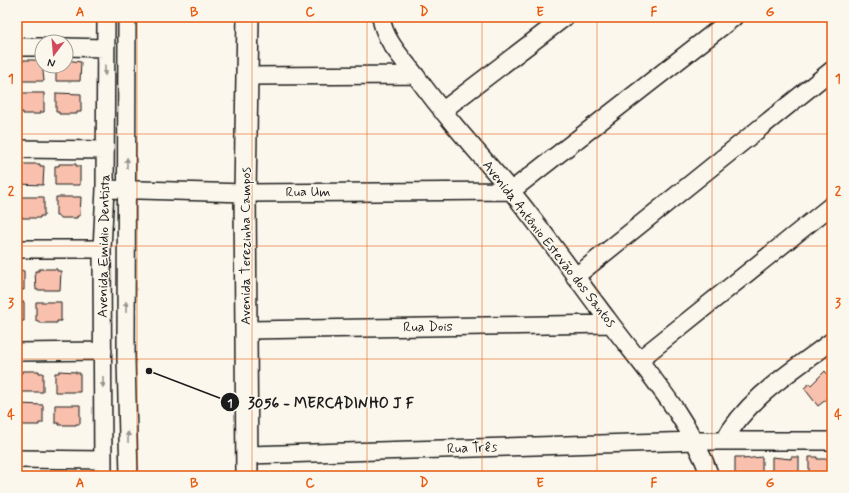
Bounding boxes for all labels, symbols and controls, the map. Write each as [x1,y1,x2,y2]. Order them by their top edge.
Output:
text: A [76,4,84,21]
text: B [190,4,199,21]
text: C [305,4,315,21]
text: D [420,4,429,21]
text: E [536,4,544,21]
text: F [651,4,658,21]
text: G [766,4,775,21]
north arrow [34,34,74,74]
text: N [46,55,57,70]
one-way arrow [102,64,108,77]
text: 1 [8,71,14,88]
text: 1 [835,71,841,88]
one-way arrow [124,156,130,169]
street label: Avenida Antônio Estevão dos Santos [478,157,620,332]
street label: Avenida Terezinha Campos [237,166,255,325]
street label: Avenida Emidio Dentista [94,174,114,318]
text: 2 [8,183,15,200]
street label: Rua Um [286,183,330,201]
text: 2 [835,183,842,200]
text: 3 [8,295,14,312]
text: 3 [835,295,841,312]
one-way arrow [123,300,129,313]
street label: Rua Dois [403,318,453,336]
one-way arrow [100,376,106,389]
callout: 3056 - MERCADINHO J F [220,389,421,416]
text: 3056 - MERCADINHO J F [248,394,415,414]
text: 1 [227,396,233,412]
text: 4 [7,407,15,424]
text: 4 [834,407,842,424]
one-way arrow [125,430,131,443]
street label: Rua Três [447,438,497,458]
text: A [76,475,84,492]
text: B [190,475,199,492]
text: C [305,475,315,492]
text: D [420,475,429,492]
text: E [536,475,544,492]
text: F [651,475,658,492]
text: G [766,475,775,492]

